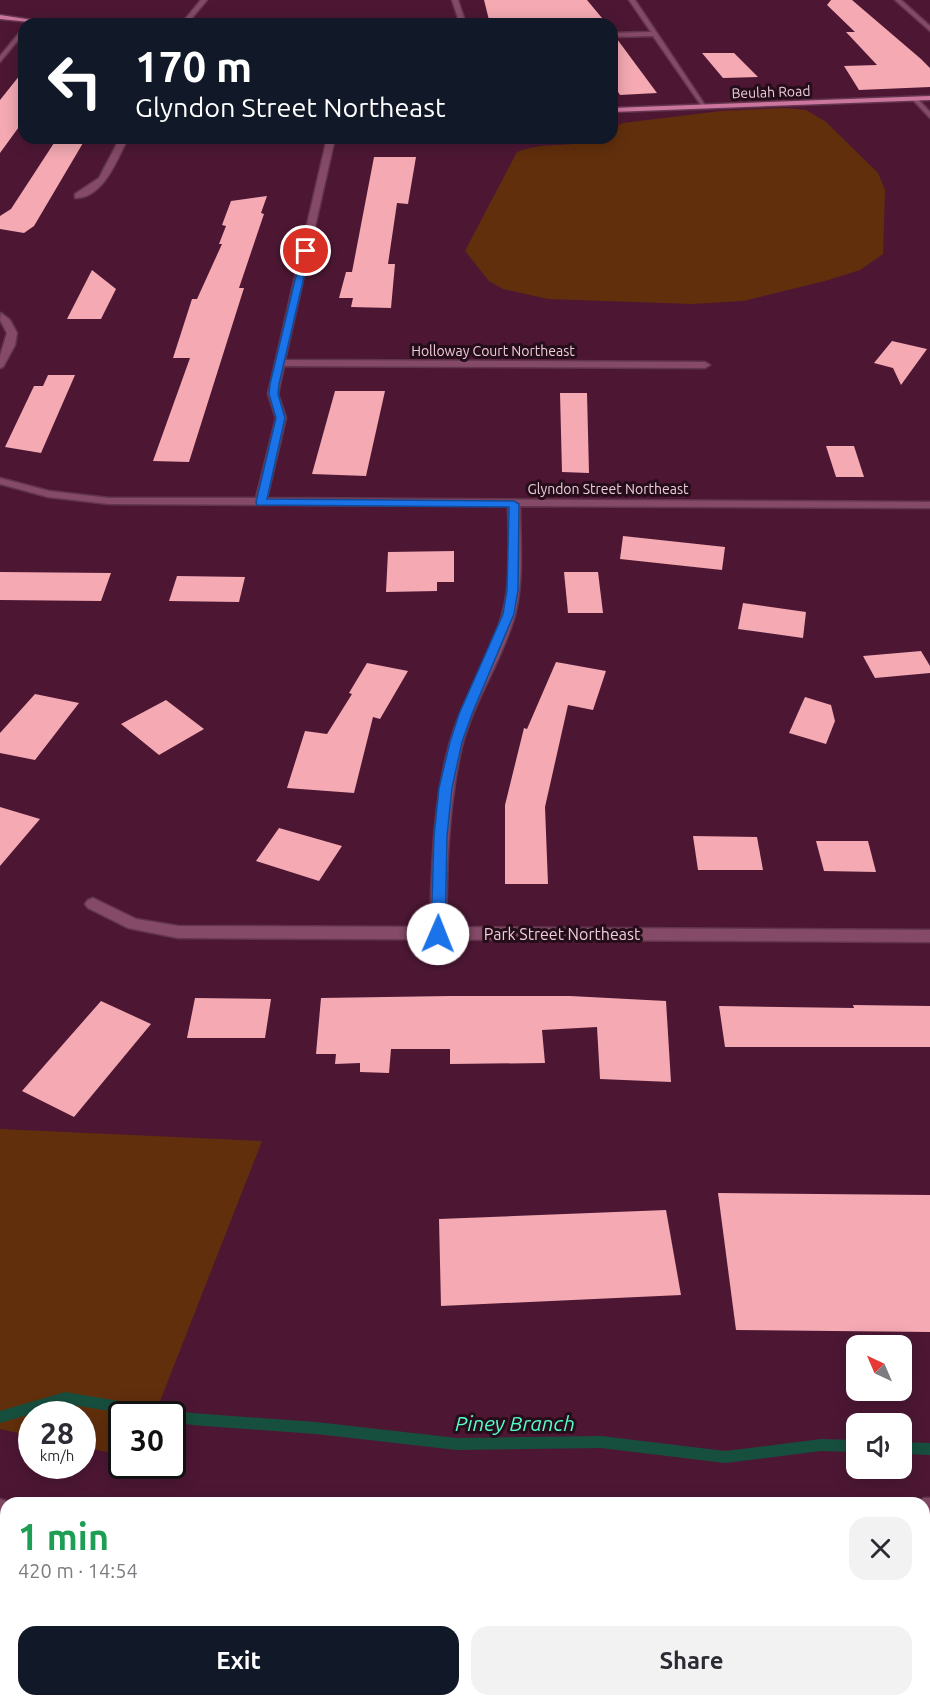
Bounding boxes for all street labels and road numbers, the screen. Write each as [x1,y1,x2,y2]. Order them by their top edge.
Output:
street label: Beulah Road [731,83,811,101]
street label: Holloway Court Northeast [411,343,575,359]
street label: Glyndon Street Northeast [527,481,689,497]
street label: Park Street Northeast [484,925,641,943]

